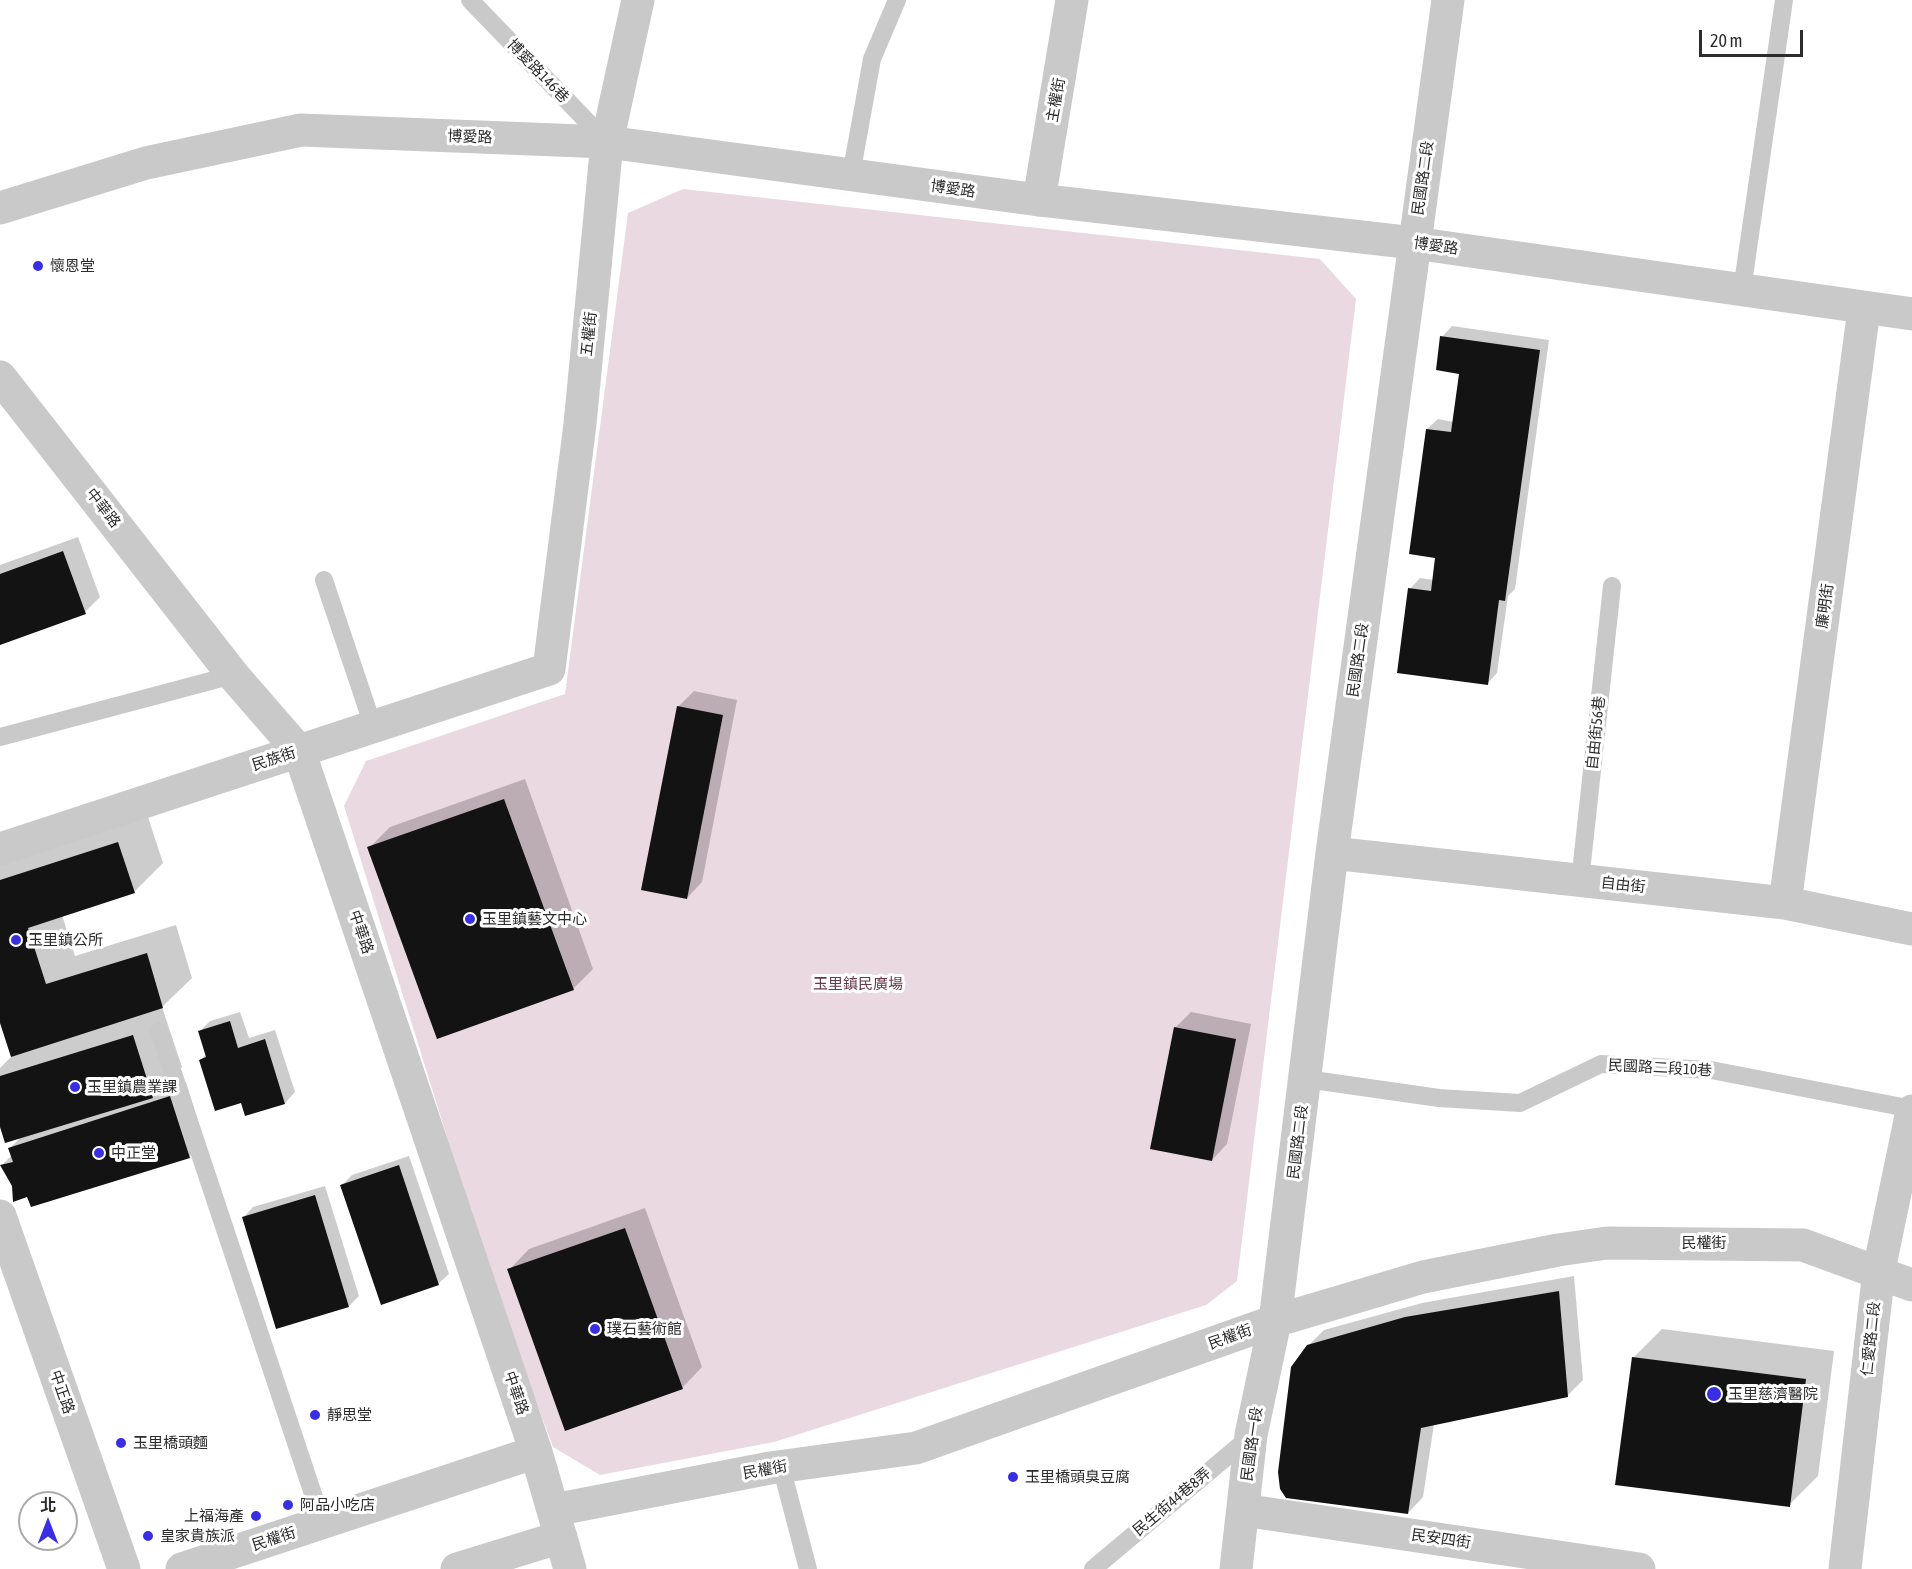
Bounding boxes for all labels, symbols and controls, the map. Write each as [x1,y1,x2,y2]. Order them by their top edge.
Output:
scale bar [1702,18,1806,56]
text: 20 m [1710,30,1742,51]
street label: 博愛路146巷 [503,36,573,106]
street label: 主權街 [1043,76,1069,124]
street label: 博愛路 [447,127,493,147]
street label: 民國路二段 [1409,140,1437,216]
street label: 博愛路 [929,177,977,201]
street label: 博愛路 [1412,234,1460,258]
place label: 懷恩堂 [50,257,95,275]
marker: 懷恩堂 [31,259,45,273]
street label: 五權街 [578,311,600,357]
street label: 中華路 [82,485,124,531]
street label: 廉明街 [1813,582,1837,630]
street label: 民國路二段 [1344,622,1372,698]
street label: 自由街56巷 [1583,695,1609,771]
street label: 民族街 [250,743,298,775]
street label: 自由街 [1600,874,1646,896]
street label: 中華路 [345,908,377,956]
place label: 玉里鎮藝文中心 [482,910,587,928]
marker: 玉里鎮藝文中心 [463,912,477,926]
place label: 玉里鎮公所 [28,931,103,949]
marker: 玉里鎮公所 [9,933,23,947]
park label: 玉里鎮民廣場 [813,975,903,993]
street label: 民國路二段10巷 [1608,1056,1712,1080]
place label: 玉里鎮農業課 [87,1078,177,1096]
marker: 玉里鎮農業課 [68,1080,82,1094]
street label: 民國路二段 [1284,1104,1312,1180]
place label: 中正堂 [111,1144,156,1162]
marker: 中正堂 [92,1146,106,1160]
street label: 民權街 [1682,1234,1726,1252]
street label: 仁愛路二段 [1858,1301,1884,1377]
place label: 璞石藝術館 [607,1320,682,1338]
street label: 民權街 [1206,1321,1254,1353]
marker: 璞石藝術館 [588,1322,602,1336]
street label: 中正路 [46,1368,78,1416]
street label: 中華路 [500,1369,532,1417]
marker: 玉里慈濟醫院 [1705,1385,1723,1403]
place label: 玉里慈濟醫院 [1728,1385,1818,1403]
place label: 靜思堂 [327,1406,372,1424]
street label: 民國路一段 [1238,1406,1266,1482]
marker: 靜思堂 [308,1408,322,1422]
place label: 玉里橋頭麵 [133,1434,208,1452]
marker: 玉里橋頭麵 [114,1436,128,1450]
street label: 民權街 [741,1457,789,1483]
street label: 民生街44巷8弄 [1129,1464,1215,1540]
place label: 玉里橋頭臭豆腐 [1025,1468,1130,1486]
marker: 玉里橋頭臭豆腐 [1006,1470,1020,1484]
north arrow [18,1491,78,1551]
text: 北 [40,1496,56,1514]
place label: 阿品小吃店 [300,1496,375,1514]
marker: 阿品小吃店 [281,1498,295,1512]
place label: 上福海產 [184,1507,244,1525]
marker: 上福海產 [249,1509,263,1523]
street label: 民權街 [250,1523,298,1555]
street label: 民安四街 [1410,1526,1472,1552]
place label: 皇家貴族派 [160,1527,235,1545]
marker: 皇家貴族派 [141,1529,155,1543]

